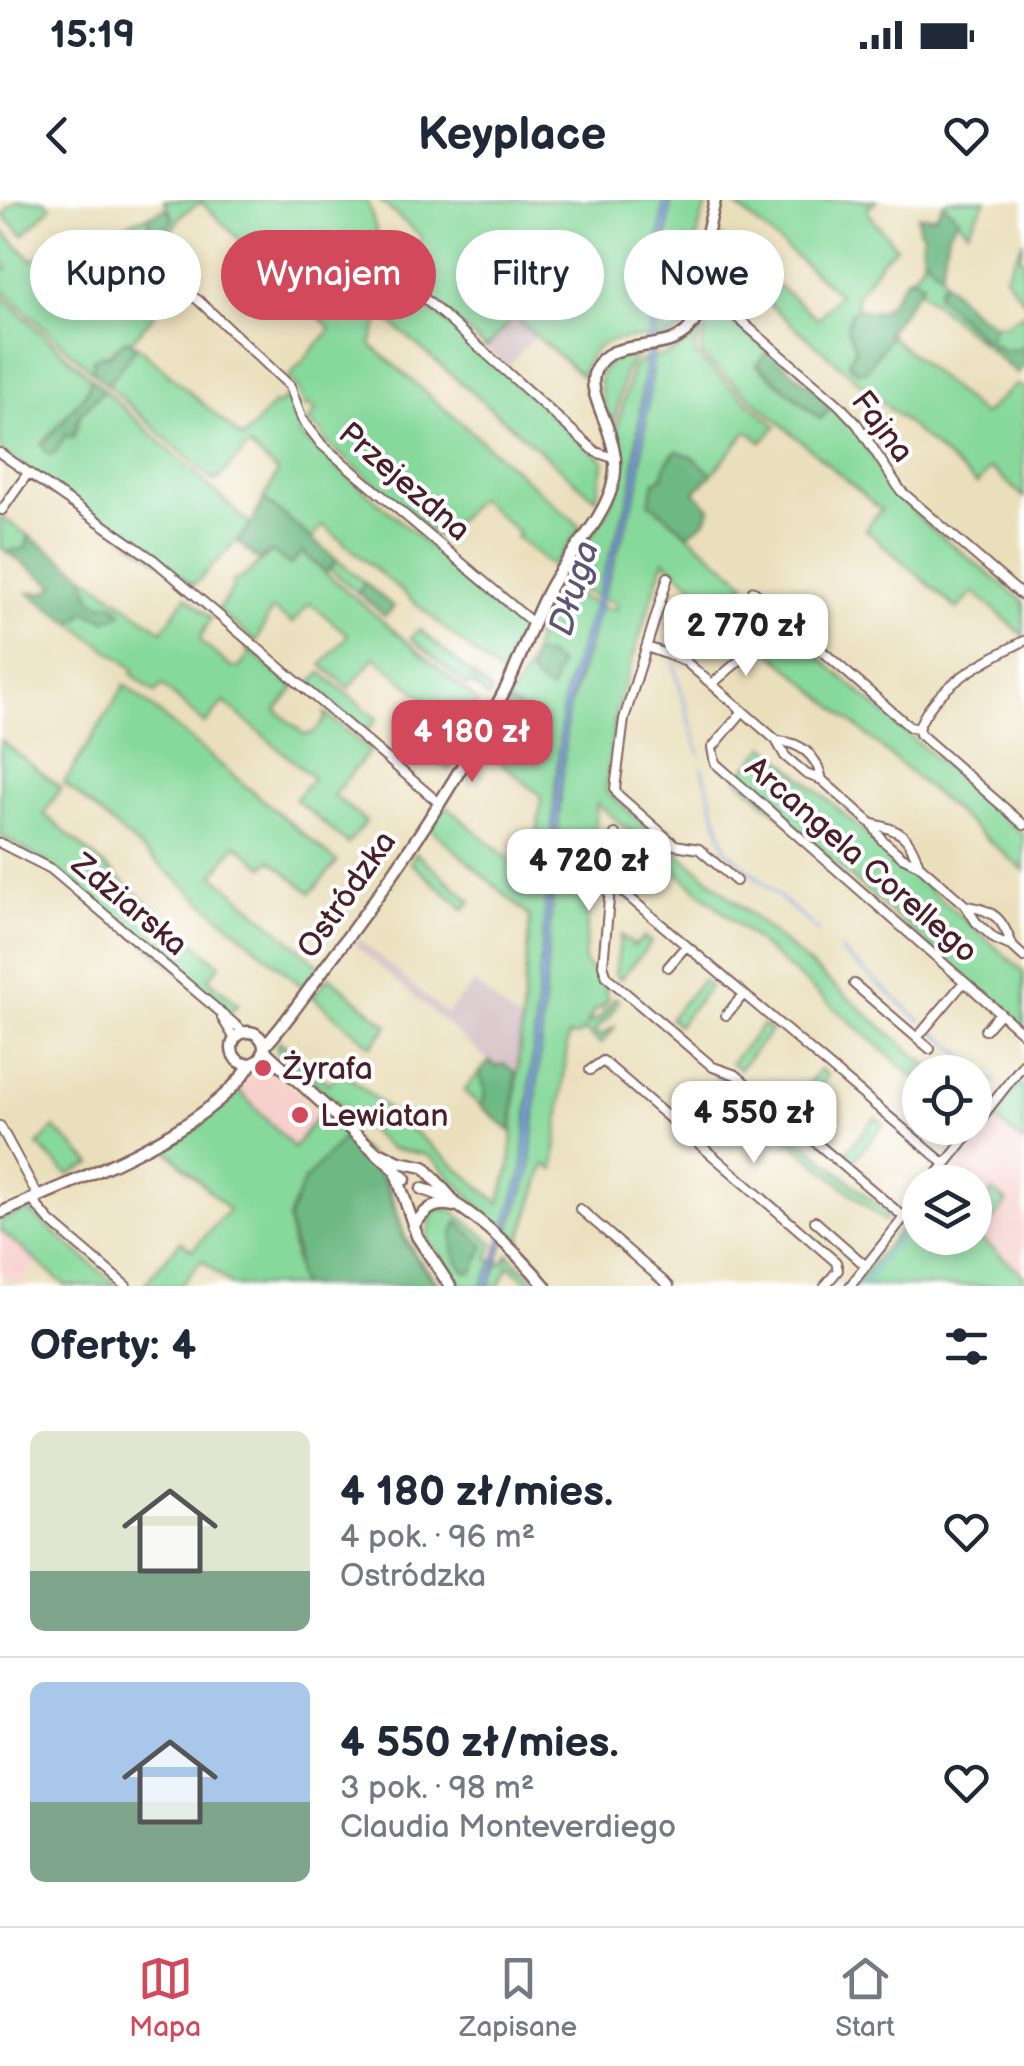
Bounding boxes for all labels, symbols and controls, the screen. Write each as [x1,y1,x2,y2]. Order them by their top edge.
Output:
text: 15:19 [50,13,135,58]
icon: back [30,108,85,163]
text: Keyplace [418,108,606,163]
icon: heart [939,108,994,163]
chip: Kupno [30,230,201,320]
chip: Wynajem [221,230,436,320]
chip: Filtry [456,230,604,320]
chip: Nowe [624,230,784,320]
street label: Fajna [842,383,921,471]
street label: Przejezdna [330,414,478,550]
water label: Długa [540,536,609,641]
pin: 2 770 zł [643,594,849,679]
text: 2 770 zł [686,607,806,646]
pin: 4 180 zł [369,700,575,785]
text: 4 180 zł [414,713,530,752]
street label: Arcangela Corellego [737,749,985,972]
street label: Ostródzka [289,824,405,966]
pin: 4 720 zł [486,829,692,914]
text: 4 720 zł [529,842,649,881]
street label: Zdziarska [62,845,195,965]
place label: Żyrafa [282,1050,373,1089]
map controls [902,1055,992,1255]
button: locate [902,1055,992,1145]
marker: Żyrafa [252,1057,274,1079]
pin: 4 550 zł [651,1081,857,1166]
text: 4 550 zł [693,1094,815,1133]
place label: Lewiatan [320,1097,449,1136]
marker: Lewiatan [289,1104,311,1126]
button: layers [902,1165,992,1255]
icon: filters [939,1319,994,1374]
text: Oferty: 4 [30,1321,196,1372]
text: 4 180 zł/mies. [340,1467,613,1518]
icon: home [110,1471,230,1591]
icon: heart [939,1504,994,1559]
text: 4 pok. · 96 m² [340,1518,535,1557]
text: Ostródzka [340,1557,486,1596]
text: 4 550 zł/mies. [340,1718,619,1769]
icon: home [110,1722,230,1842]
icon: heart [939,1755,994,1810]
text: 3 pok. · 98 m² [340,1769,535,1808]
text: Claudia Monteverdiego [340,1808,676,1847]
tab: Mapa [129,1951,201,2044]
tab: Zapisane [459,1951,577,2044]
tab: Start [835,1951,895,2044]

